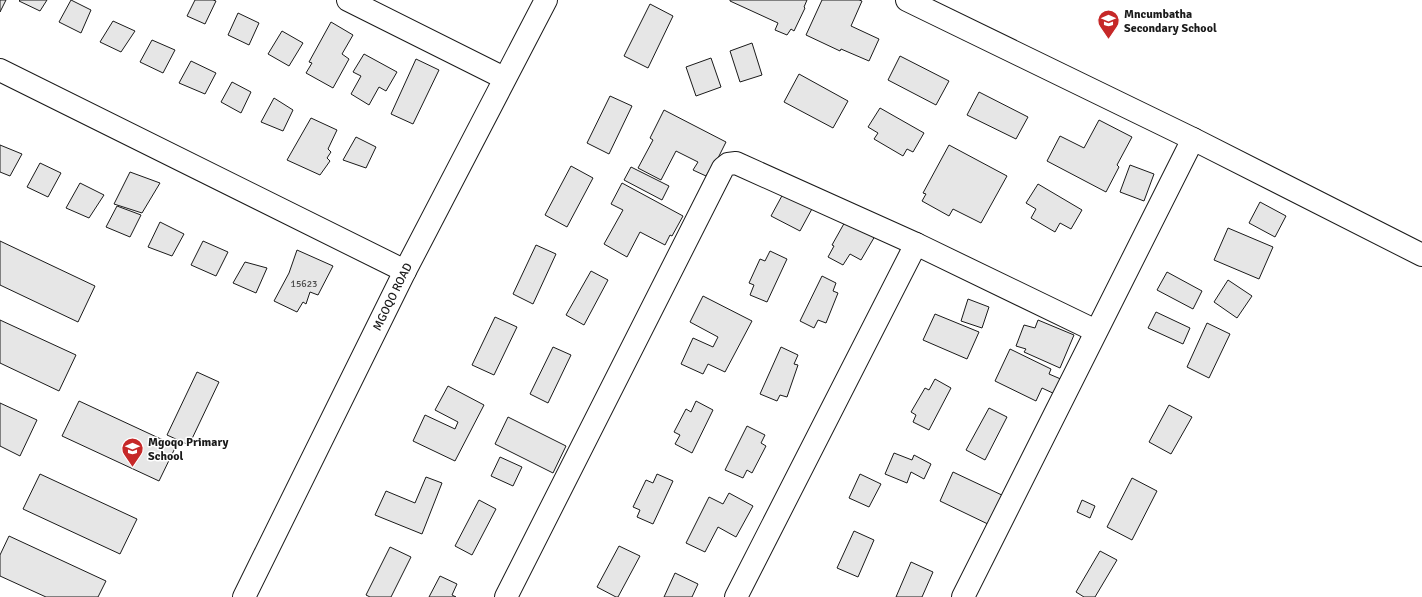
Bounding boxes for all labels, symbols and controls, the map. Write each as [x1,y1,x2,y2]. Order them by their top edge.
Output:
place label: Mncumbatha Secondary School [1124,7,1217,36]
school or university icon: Mncumbatha Secondary School [1095,8,1121,41]
street label: MGOQO ROAD [370,260,416,333]
house number: 15623 [290,278,318,290]
place label: Mgoqo Primary School [148,435,229,464]
school or university icon: Mgoqo Primary School [119,436,145,469]

